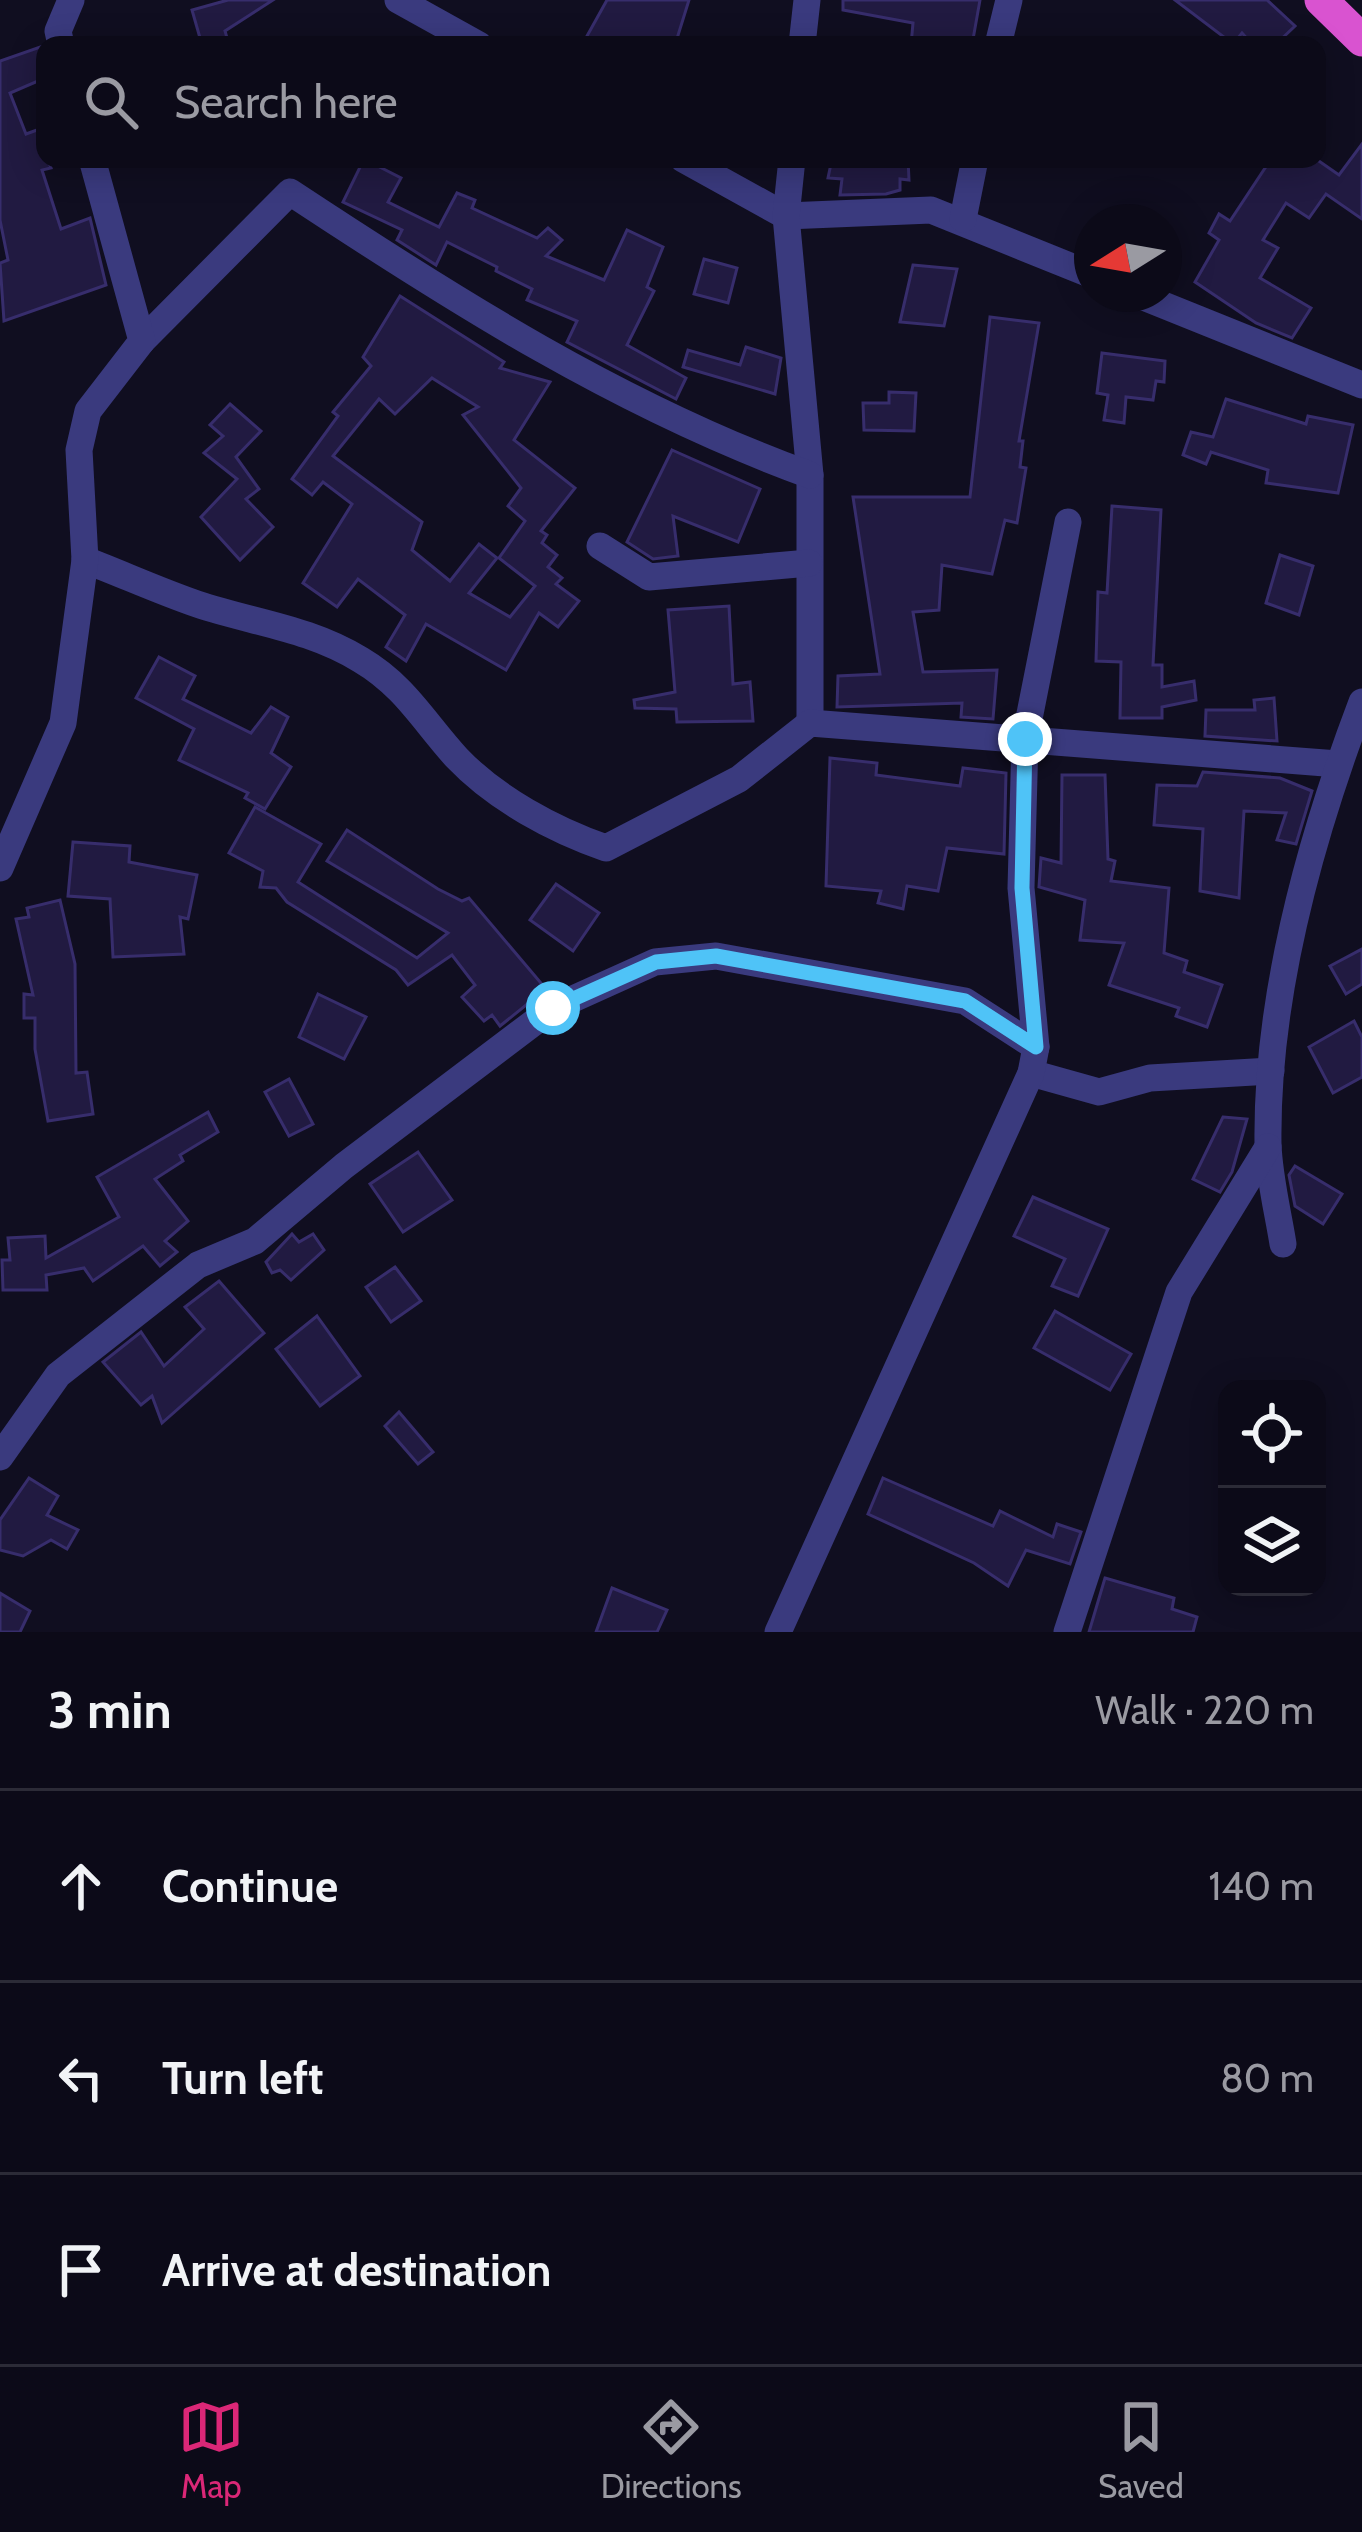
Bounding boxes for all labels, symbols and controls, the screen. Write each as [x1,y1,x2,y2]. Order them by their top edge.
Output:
search box [36,36,1326,168]
icon: search [78,69,144,135]
text: Search here [174,75,398,129]
north arrow [1074,204,1182,312]
route end [998,712,1052,766]
route start [526,981,580,1035]
map controls [1218,1380,1326,1596]
button: locate [1218,1380,1326,1488]
button: layers [1218,1488,1326,1596]
text: 3 min [48,1679,172,1741]
text: Walk · 220 m [1095,1686,1314,1734]
icon: ahead [48,1853,114,1919]
text: Continue [162,1859,338,1913]
text: 140 m [1209,1862,1314,1910]
icon: left [48,2045,114,2111]
text: Turn left [162,2051,324,2105]
text: 80 m [1220,2054,1314,2102]
icon: arrive [48,2237,114,2303]
text: Arrive at destination [162,2243,551,2297]
tab: Map [178,2394,244,2506]
tab: Directions [601,2394,742,2506]
tab: Saved [1098,2394,1184,2506]

